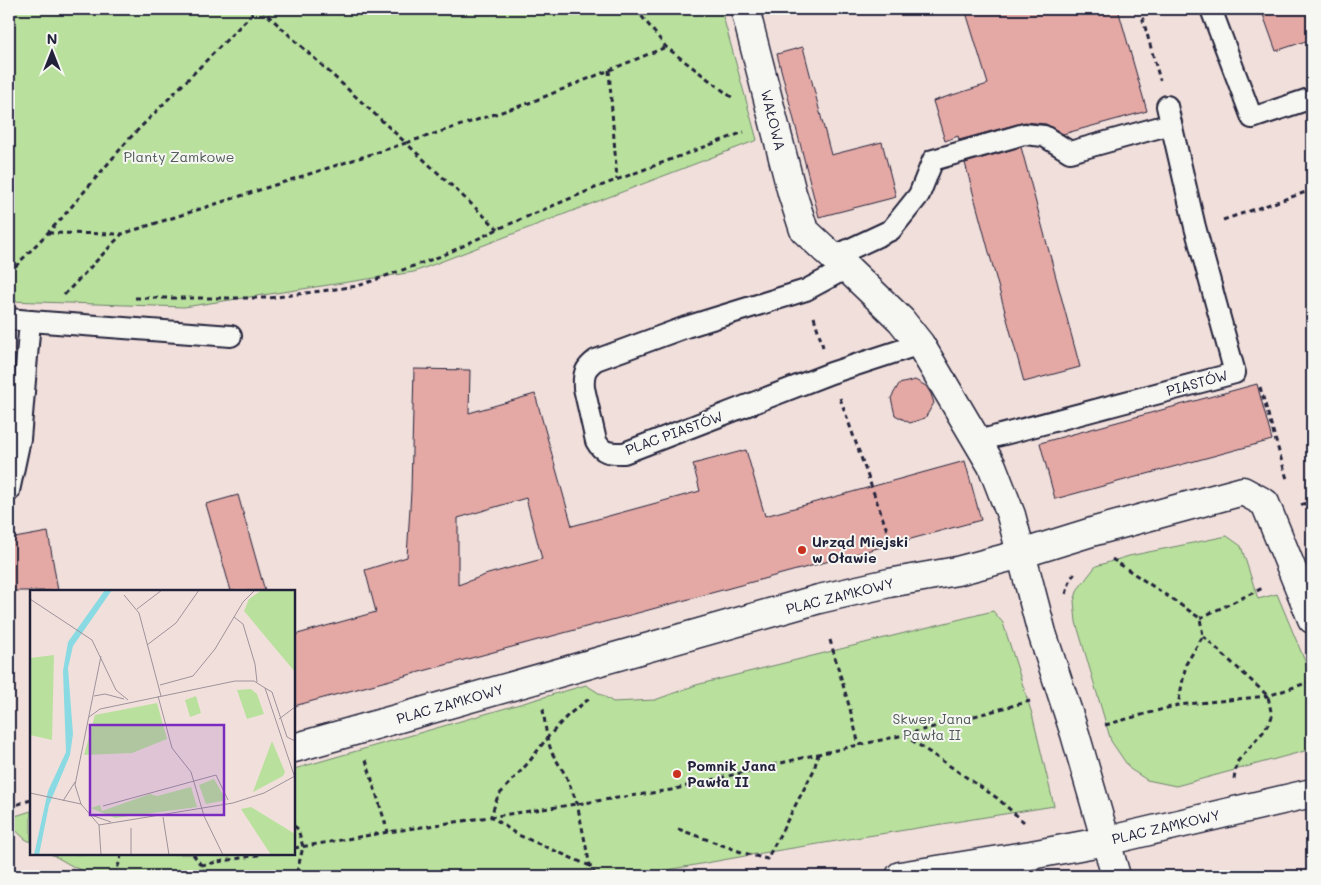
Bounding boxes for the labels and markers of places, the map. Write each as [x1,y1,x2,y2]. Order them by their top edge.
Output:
place label: Urząd Miejski w Oławie [812,532,909,567]
marker: Urząd Miejski w Oławie [796,544,808,556]
place label: Pomnik Jana Pawła II [687,756,776,791]
marker: Pomnik Jana Pawła II [671,768,683,780]

